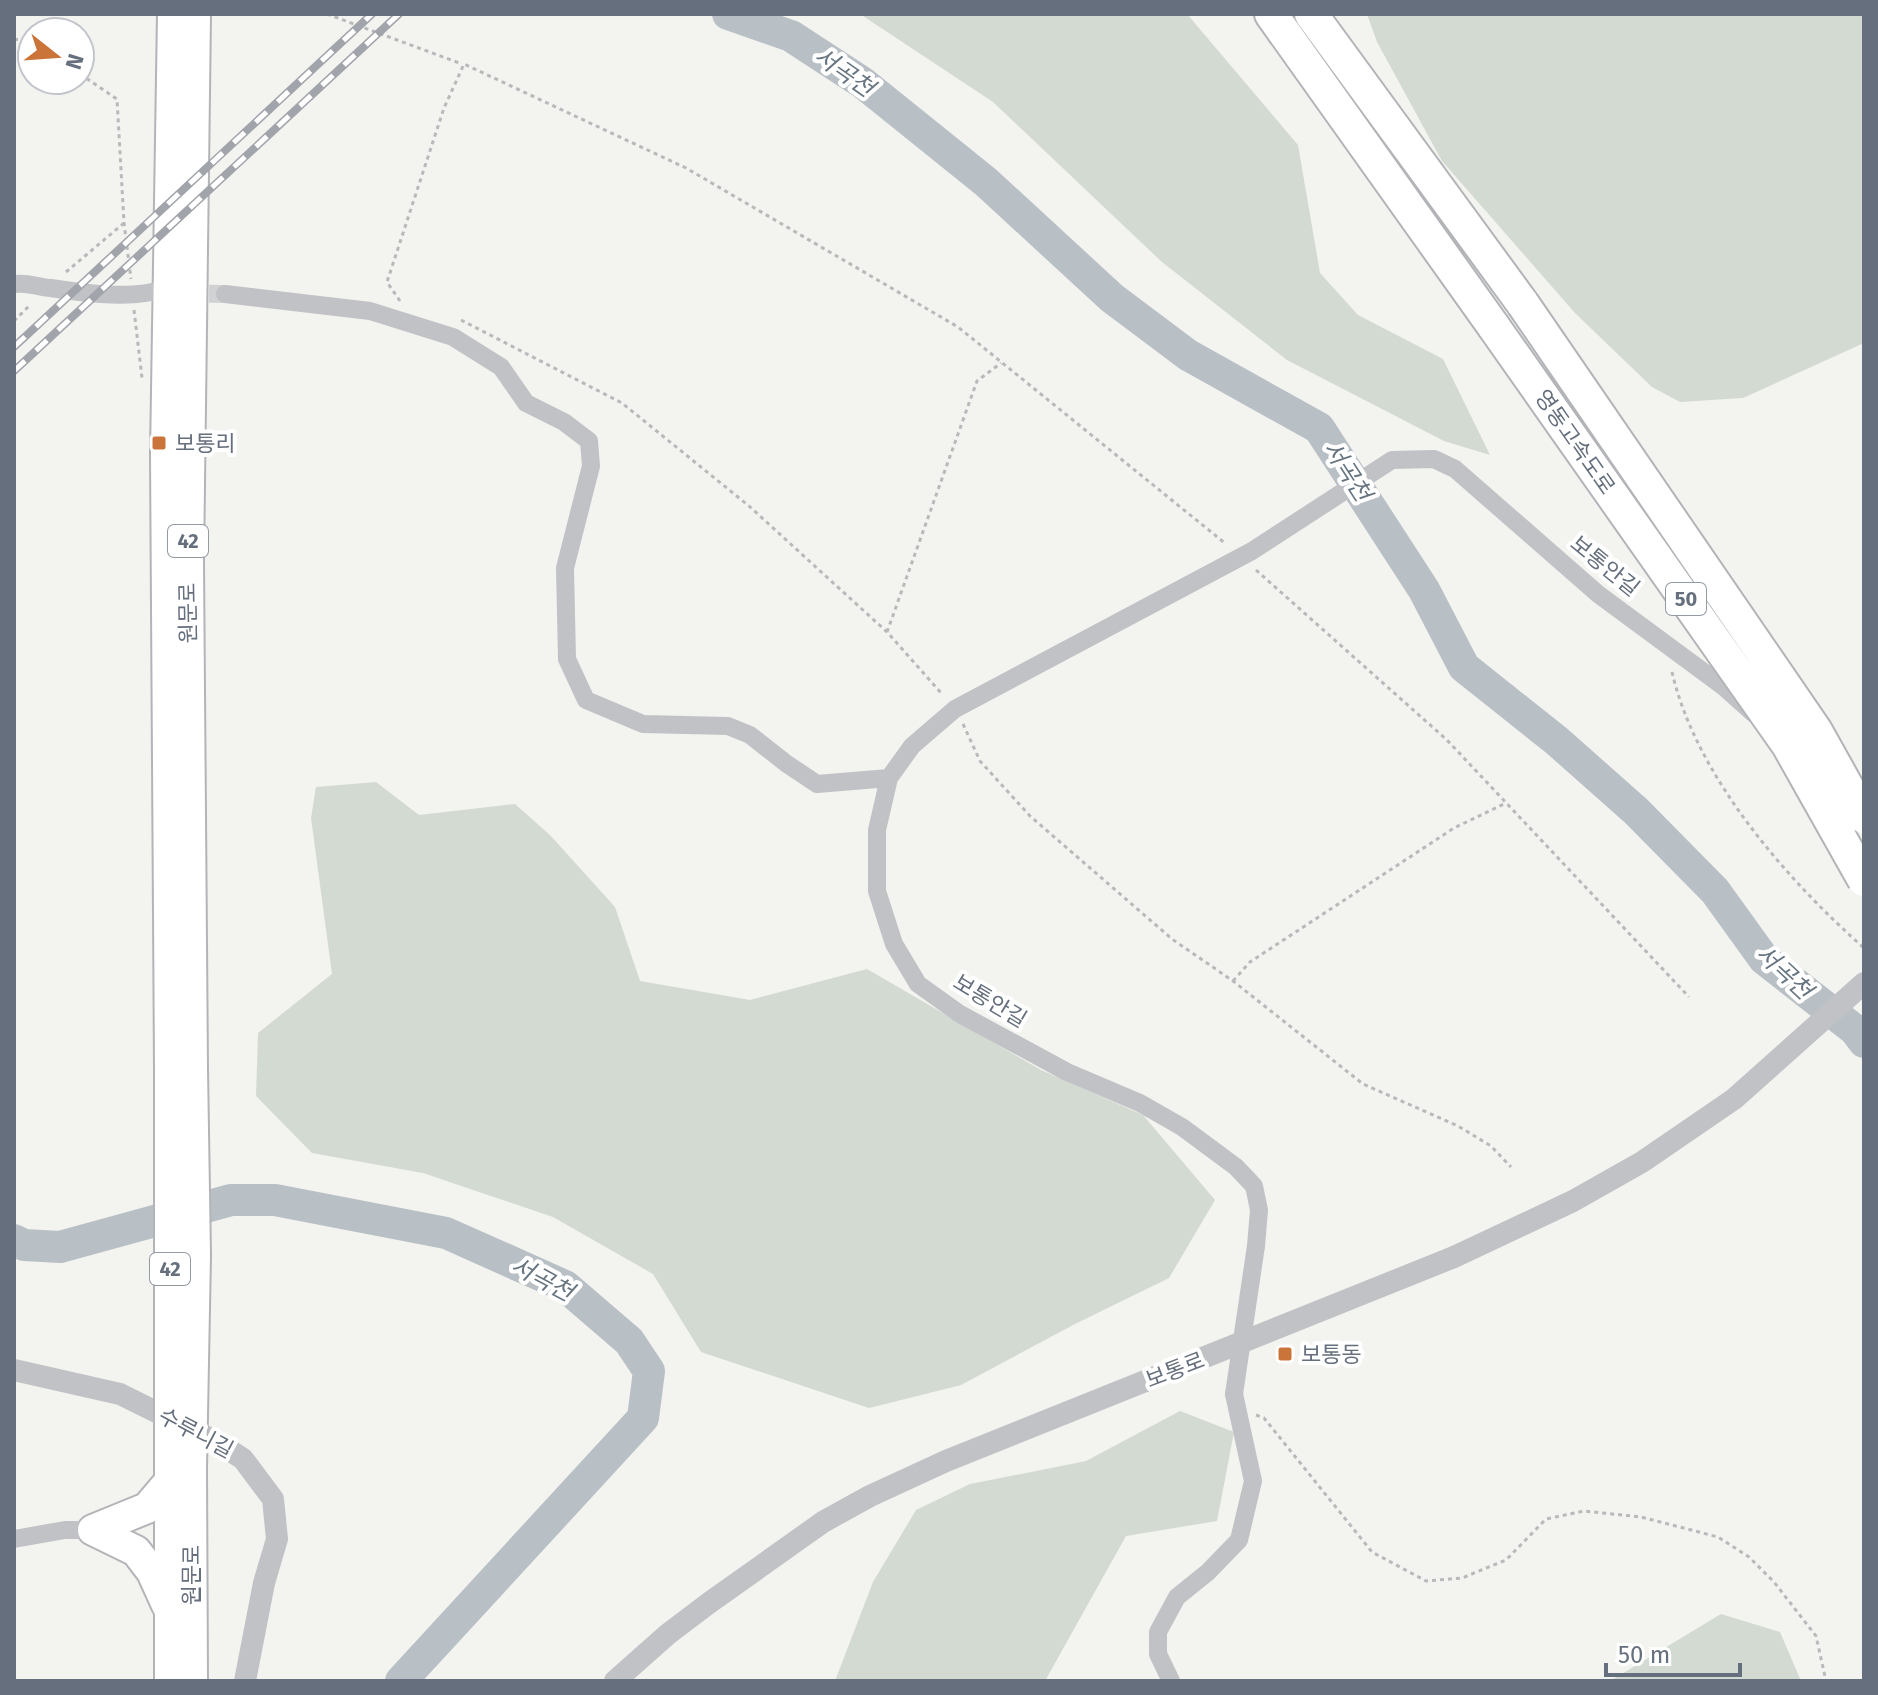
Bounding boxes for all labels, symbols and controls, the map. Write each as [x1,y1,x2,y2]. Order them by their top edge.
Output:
north arrow [16,16,96,96]
water label: 서곡천 [809,42,882,104]
text: N [60,51,90,73]
street label: 영동고속도로 [1529,385,1621,499]
place label: 보통리 [175,430,236,457]
marker: 보통리 [150,434,168,452]
water label: 서곡천 [1317,436,1378,509]
road number: 42 [168,525,208,557]
street label: 보통안길 [1565,530,1645,602]
street label: 원문로 [174,582,202,644]
road number: 50 [1666,583,1706,615]
water label: 서곡천 [1750,939,1820,1007]
street label: 보통안길 [948,969,1032,1033]
water label: 서곡천 [506,1251,580,1308]
road number: 42 [150,1253,190,1285]
place label: 보통동 [1301,1341,1362,1368]
marker: 보통동 [1276,1345,1294,1363]
street label: 보통로 [1142,1347,1208,1393]
street label: 수루니길 [154,1402,238,1464]
street label: 원문로 [178,1545,205,1605]
scale bar [1606,1627,1740,1677]
text: 50 m [1618,1641,1670,1669]

